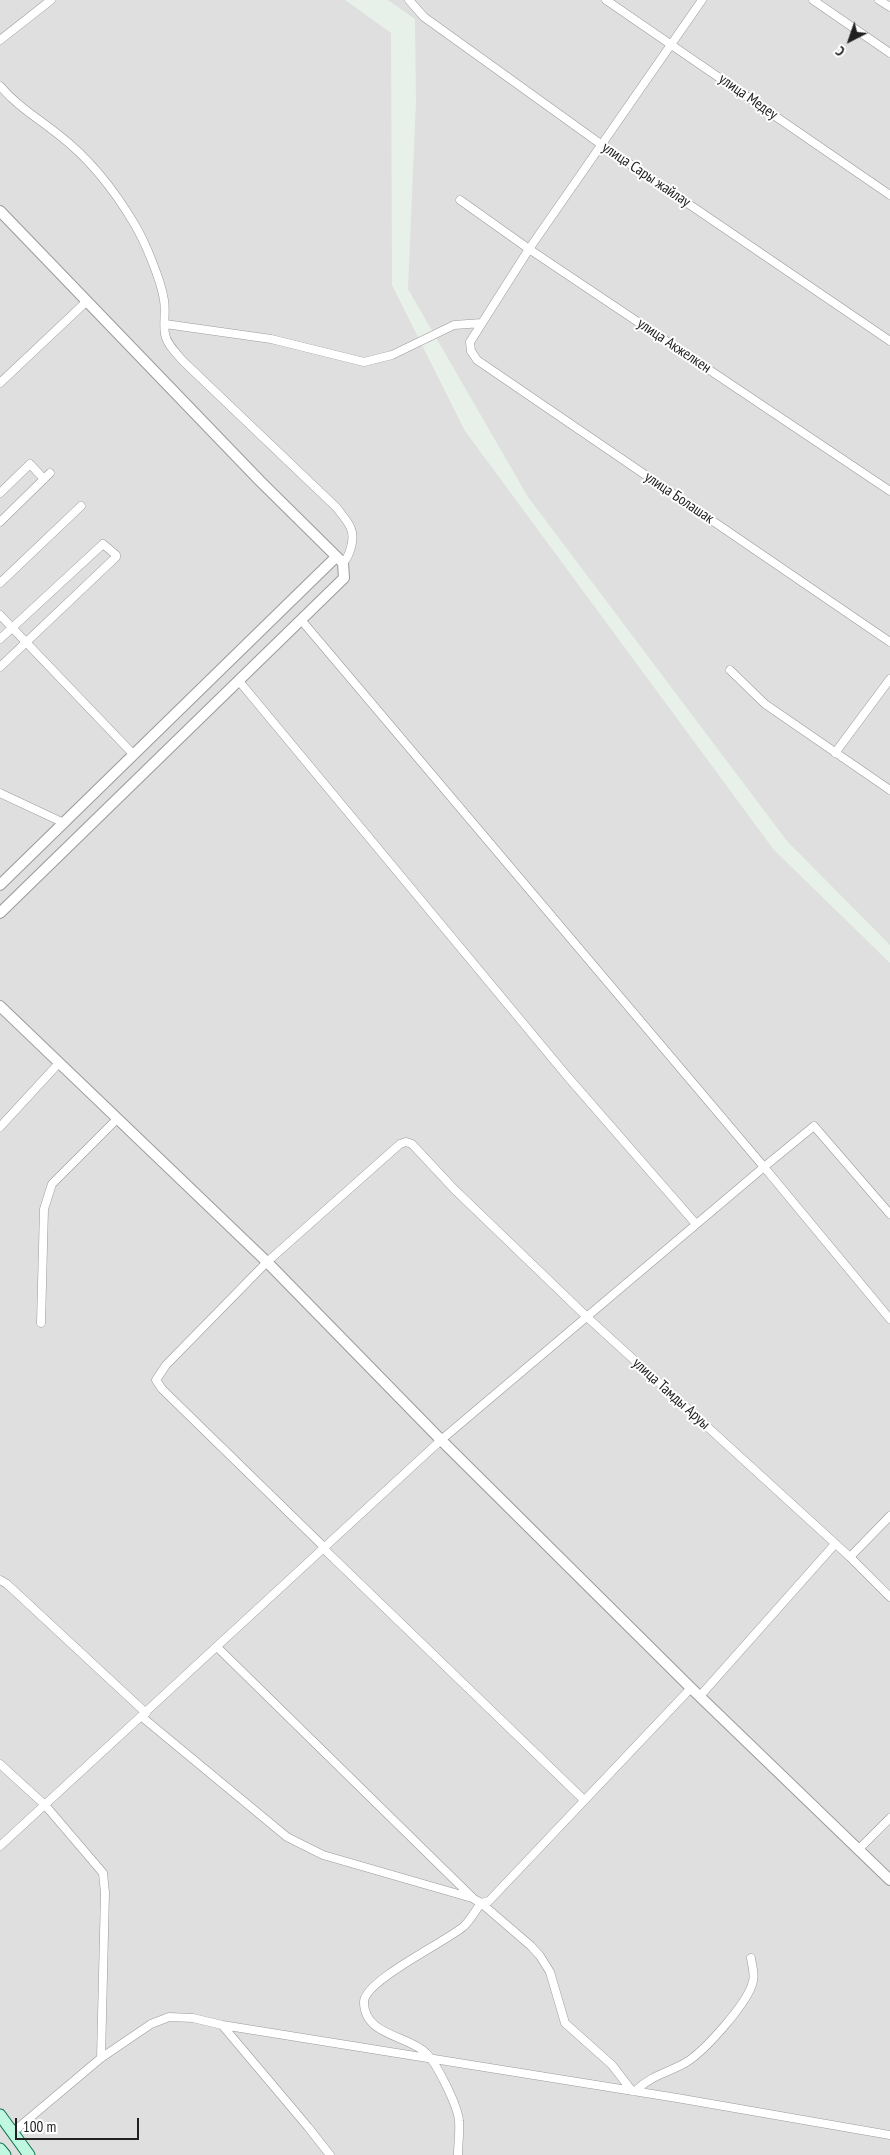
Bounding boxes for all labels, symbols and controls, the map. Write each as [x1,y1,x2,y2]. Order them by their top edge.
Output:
north arrow [825,15,875,65]
text: С [832,42,848,60]
street label: улица Медеу [715,70,781,124]
street label: улица Сары жайлау [598,139,694,211]
street label: улица Акжелкен [634,315,714,377]
street label: улица Болашак [641,468,717,528]
street label: улица Тамды Аруы [629,1354,713,1434]
scale bar [18,2108,141,2140]
text: 100 m [23,2117,56,2136]

